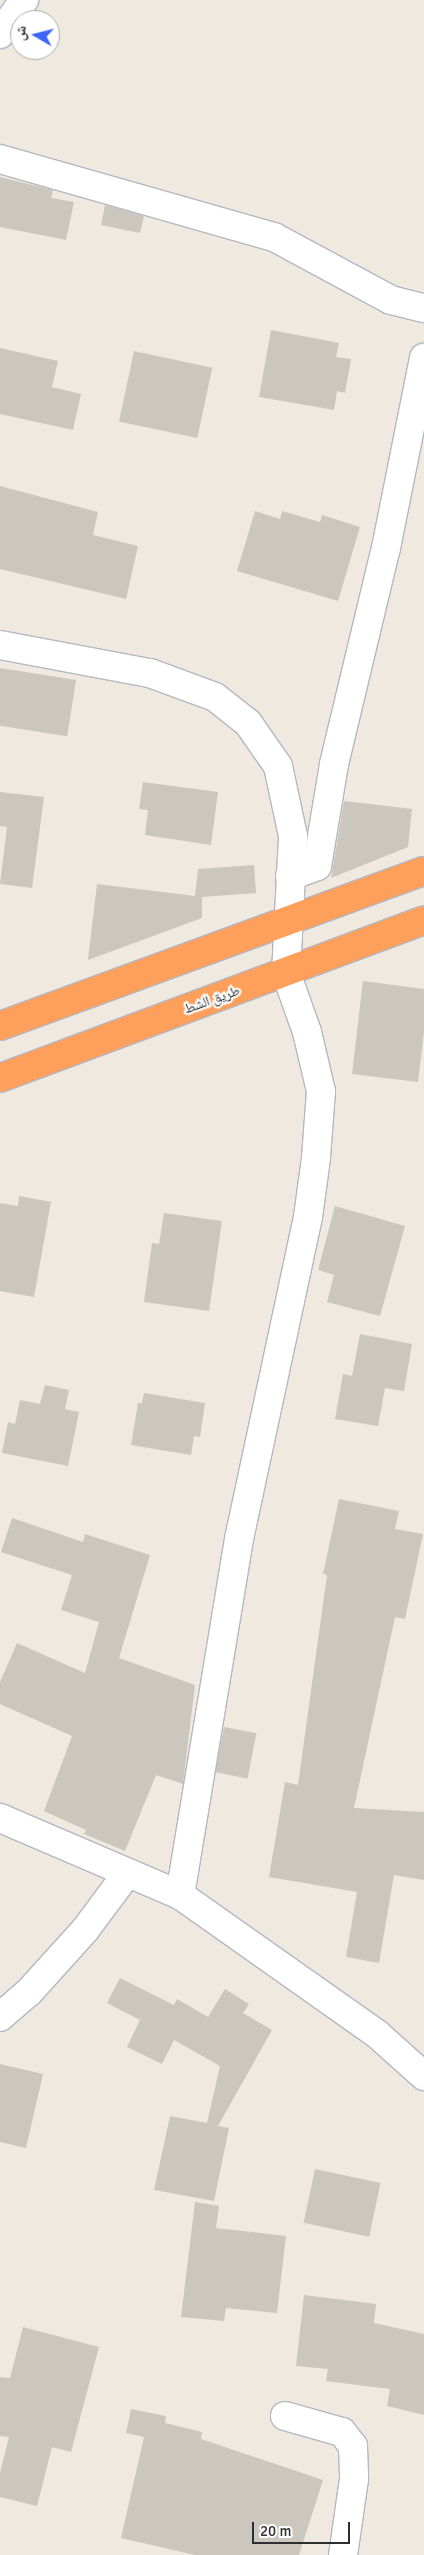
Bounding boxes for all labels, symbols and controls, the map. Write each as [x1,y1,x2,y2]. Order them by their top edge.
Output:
north arrow [10,10,60,60]
text: ش [11,24,30,42]
street label: طريق الشط [182,982,242,1018]
scale bar [254,2512,352,2544]
text: 20 m [260,2522,291,2540]

